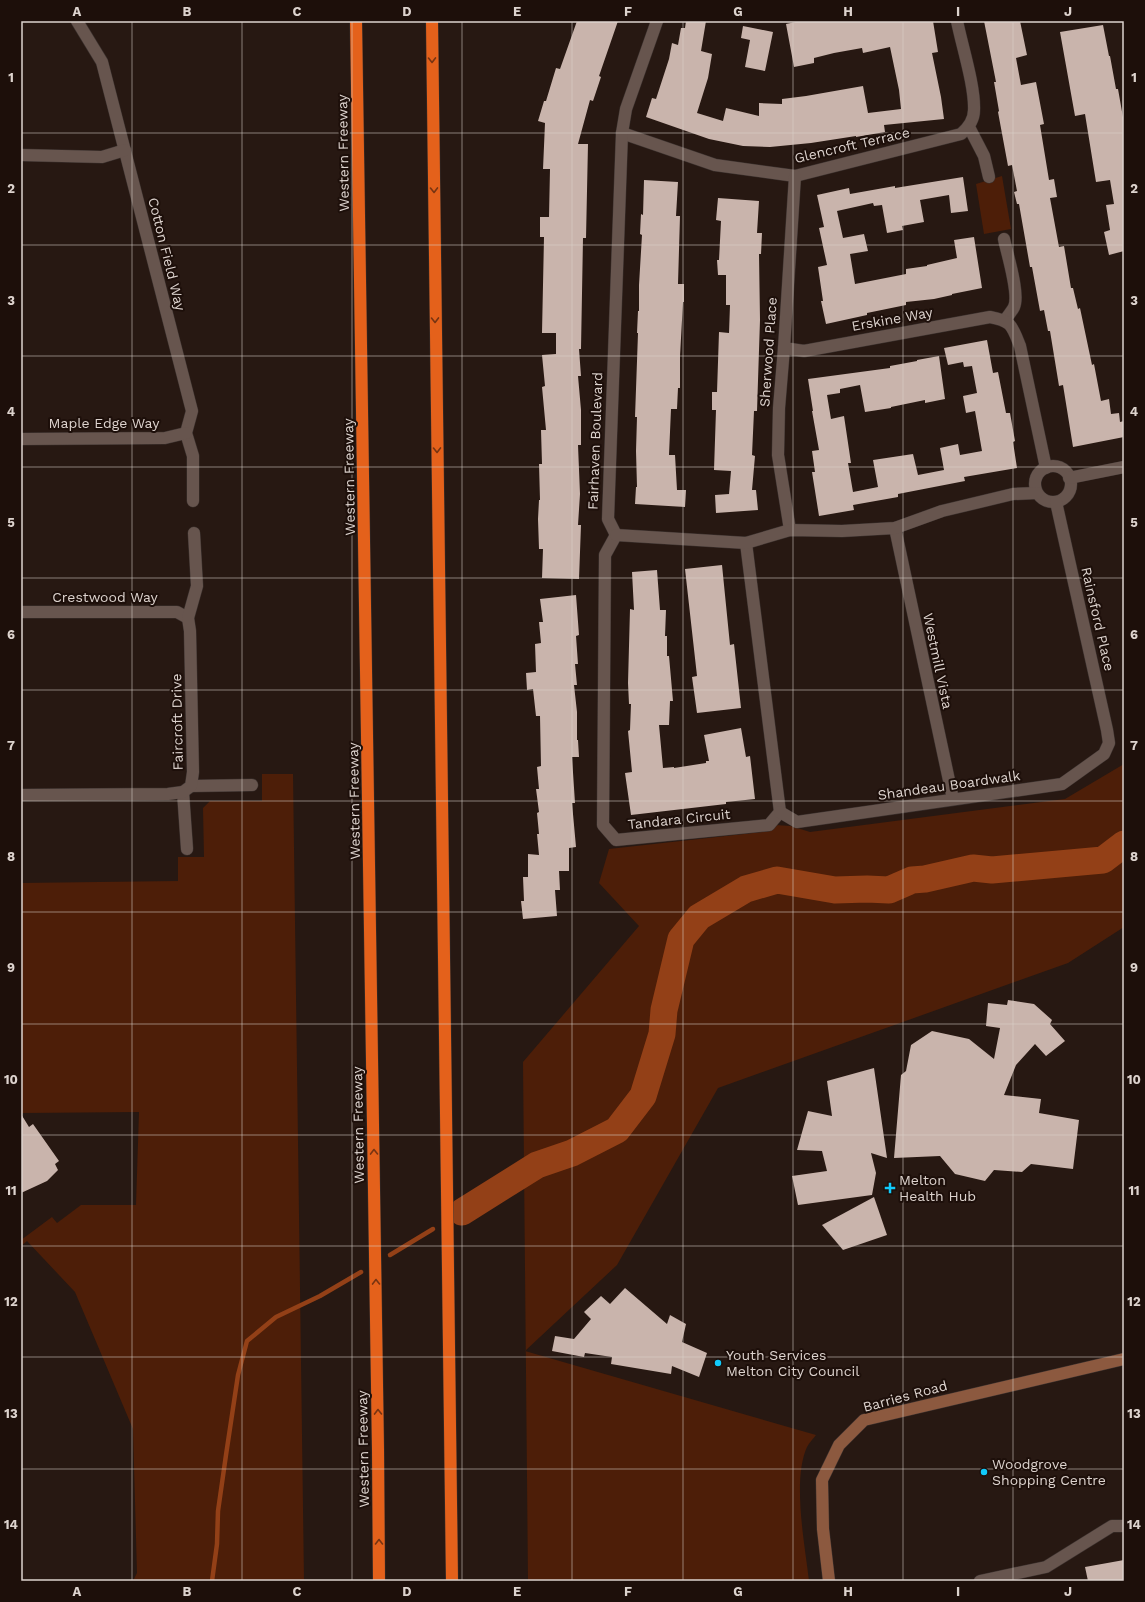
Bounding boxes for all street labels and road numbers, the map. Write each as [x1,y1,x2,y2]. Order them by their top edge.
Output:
street label: Western Freeway [334,93,352,212]
street label: Glencroft Terrace [793,124,911,166]
street label: Cotton Field Way [145,196,189,313]
street label: Sherwood Place [756,297,780,407]
street label: Erskine Way [850,304,935,334]
street label: Fairhaven Boulevard [585,372,605,510]
street label: Maple Edge Way [49,415,160,431]
street label: Western Freeway [340,417,358,536]
street label: Rainsford Place [1078,565,1118,673]
street label: Crestwood Way [52,589,159,605]
street label: Westmill Vista [920,612,956,711]
street label: Faircroft Drive [168,673,186,771]
street label: Western Freeway [345,741,363,860]
street label: Shandeau Boardwalk [877,767,1021,803]
street label: Tandara Circuit [627,806,731,832]
street label: Western Freeway [349,1065,367,1184]
street label: Barries Road [861,1377,949,1415]
street label: Western Freeway [354,1389,372,1508]

